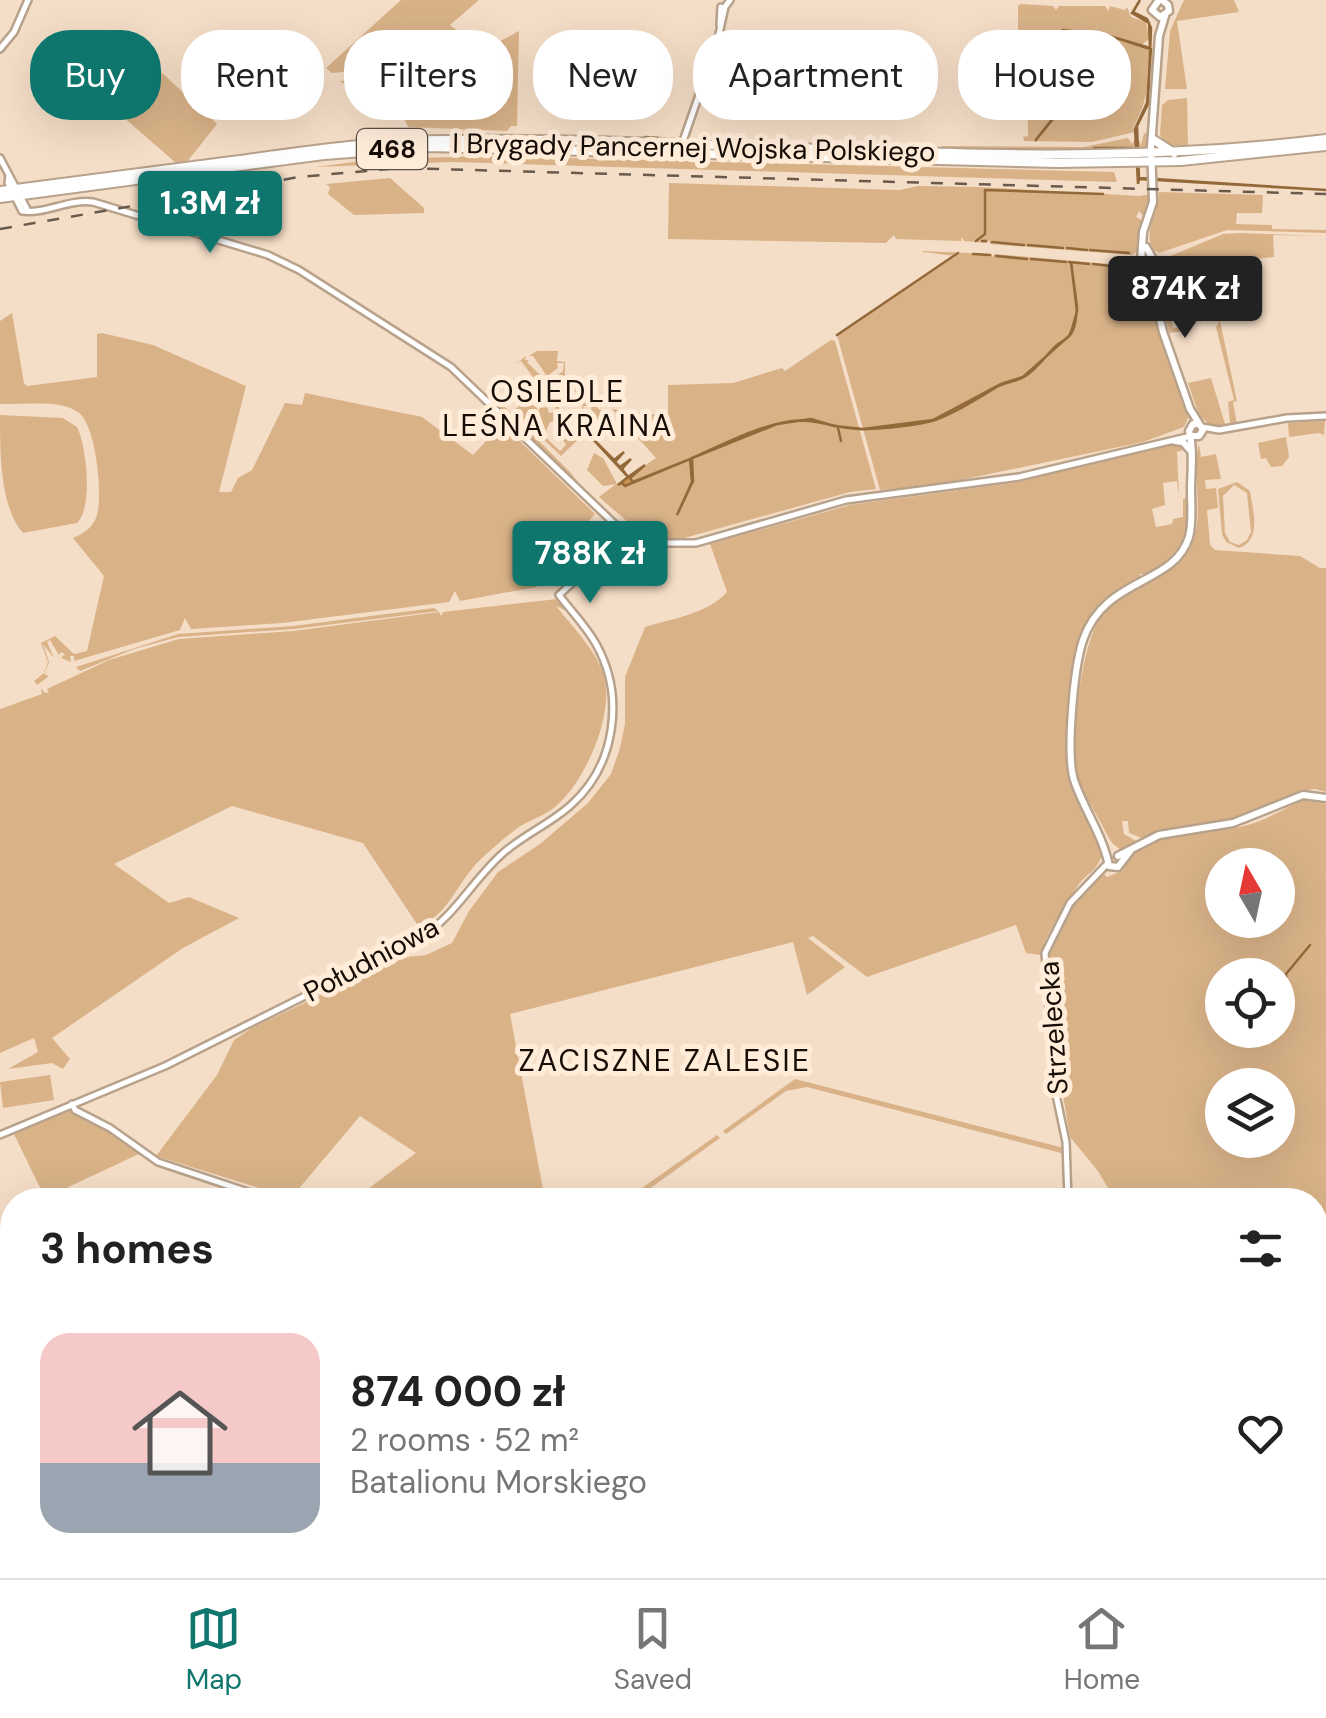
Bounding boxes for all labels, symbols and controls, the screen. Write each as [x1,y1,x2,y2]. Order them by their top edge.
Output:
chip: Buy [30,30,161,120]
chip: Rent [181,30,324,120]
chip: Filters [344,30,513,120]
chip: New [533,30,673,120]
chip: Apartment [693,30,938,120]
chip: House [958,30,1131,120]
street label: I Brygady Pancernej Wojska Polskiego [452,125,936,170]
road number: 468 [357,129,427,169]
pin: 1.3M zł [118,171,302,256]
text: 1.3M zł [160,182,260,224]
pin: 874K zł [1093,256,1277,341]
text: 874K zł [1130,267,1240,309]
district label: OSIEDLE LEŚNA KRAINA [442,372,674,445]
pin: 788K zł [498,521,682,606]
text: 788K zł [534,532,646,574]
north arrow [1205,848,1295,938]
map controls [1205,848,1295,1158]
street label: Południowa [297,908,445,1010]
button: locate [1205,958,1295,1048]
street label: Strzelecka [1030,960,1077,1096]
district label: ZACISZNE ZALESIE [518,1041,812,1080]
button: layers [1205,1068,1295,1158]
text: 3 homes [40,1221,214,1276]
icon: filters [1233,1221,1288,1276]
text: 874 000 zł [350,1364,565,1419]
icon: home [120,1373,240,1493]
icon: heart [1233,1406,1288,1461]
text: 2 rooms · 52 m² [350,1419,579,1461]
text: Batalionu Morskiego [350,1461,647,1503]
tab: Map [186,1601,242,1698]
tab: Saved [614,1601,692,1698]
tab: Home [1064,1601,1140,1698]

